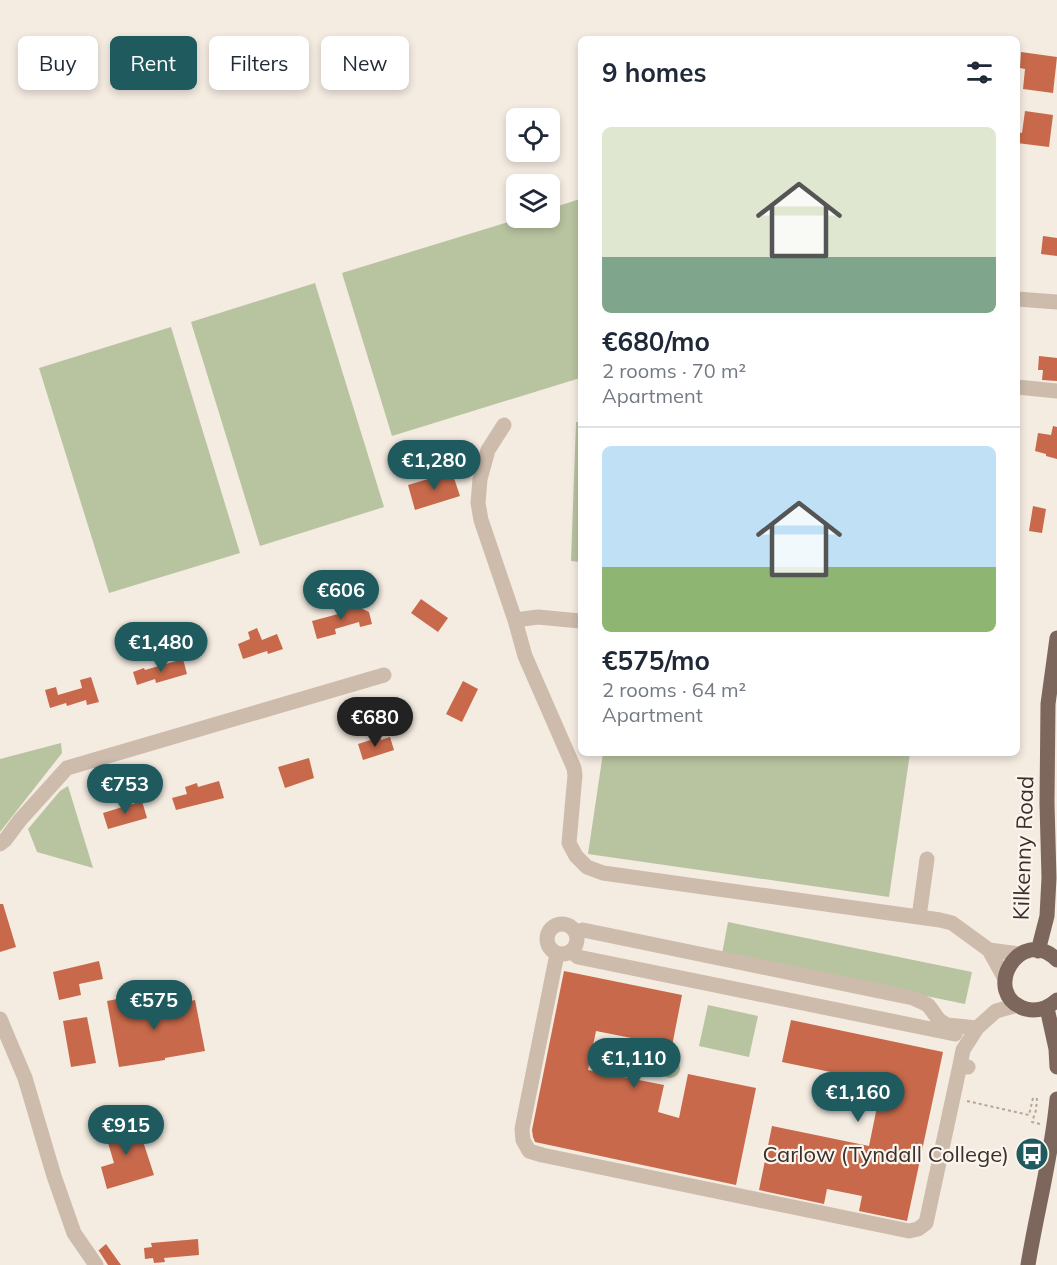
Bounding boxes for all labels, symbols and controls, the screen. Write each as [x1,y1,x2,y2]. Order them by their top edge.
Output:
chip: Buy [18,36,98,90]
chip: Rent [110,36,197,90]
chip: Filters [209,36,309,90]
chip: New [321,36,409,90]
text: 9 homes [602,56,706,89]
icon: filters [963,56,996,89]
map controls [506,108,560,228]
button: locate [506,108,560,162]
icon: home [745,166,853,274]
button: layers [506,174,560,228]
text: €680/mo [602,325,710,358]
text: 2 rooms · 70 m² [602,358,746,383]
text: Apartment [602,383,703,408]
pin: €1,280 [385,440,483,491]
text: €1,280 [402,447,466,472]
icon: home [745,485,853,593]
pin: €606 [305,570,377,621]
text: €606 [317,577,365,602]
pin: €1,480 [112,622,210,673]
text: €1,480 [129,629,193,654]
text: €575/mo [602,644,710,677]
text: 2 rooms · 64 m² [602,677,746,702]
pin: €680 [339,697,411,748]
text: Apartment [602,702,703,727]
text: €680 [351,704,399,729]
pin: €753 [89,764,161,815]
text: €753 [101,771,149,796]
street label: Kilkenny Road [1006,775,1040,921]
pin: €575 [118,980,190,1031]
text: €575 [130,987,178,1012]
pin: €1,110 [585,1038,683,1089]
text: €1,110 [602,1045,666,1070]
pin: €1,160 [809,1072,907,1123]
text: €1,160 [826,1079,890,1104]
pin: €915 [90,1105,162,1156]
text: €915 [102,1112,150,1137]
bus stop icon: Carlow (Tyndall College) [1014,1136,1050,1172]
place label: Carlow (Tyndall College) [762,1140,1009,1168]

